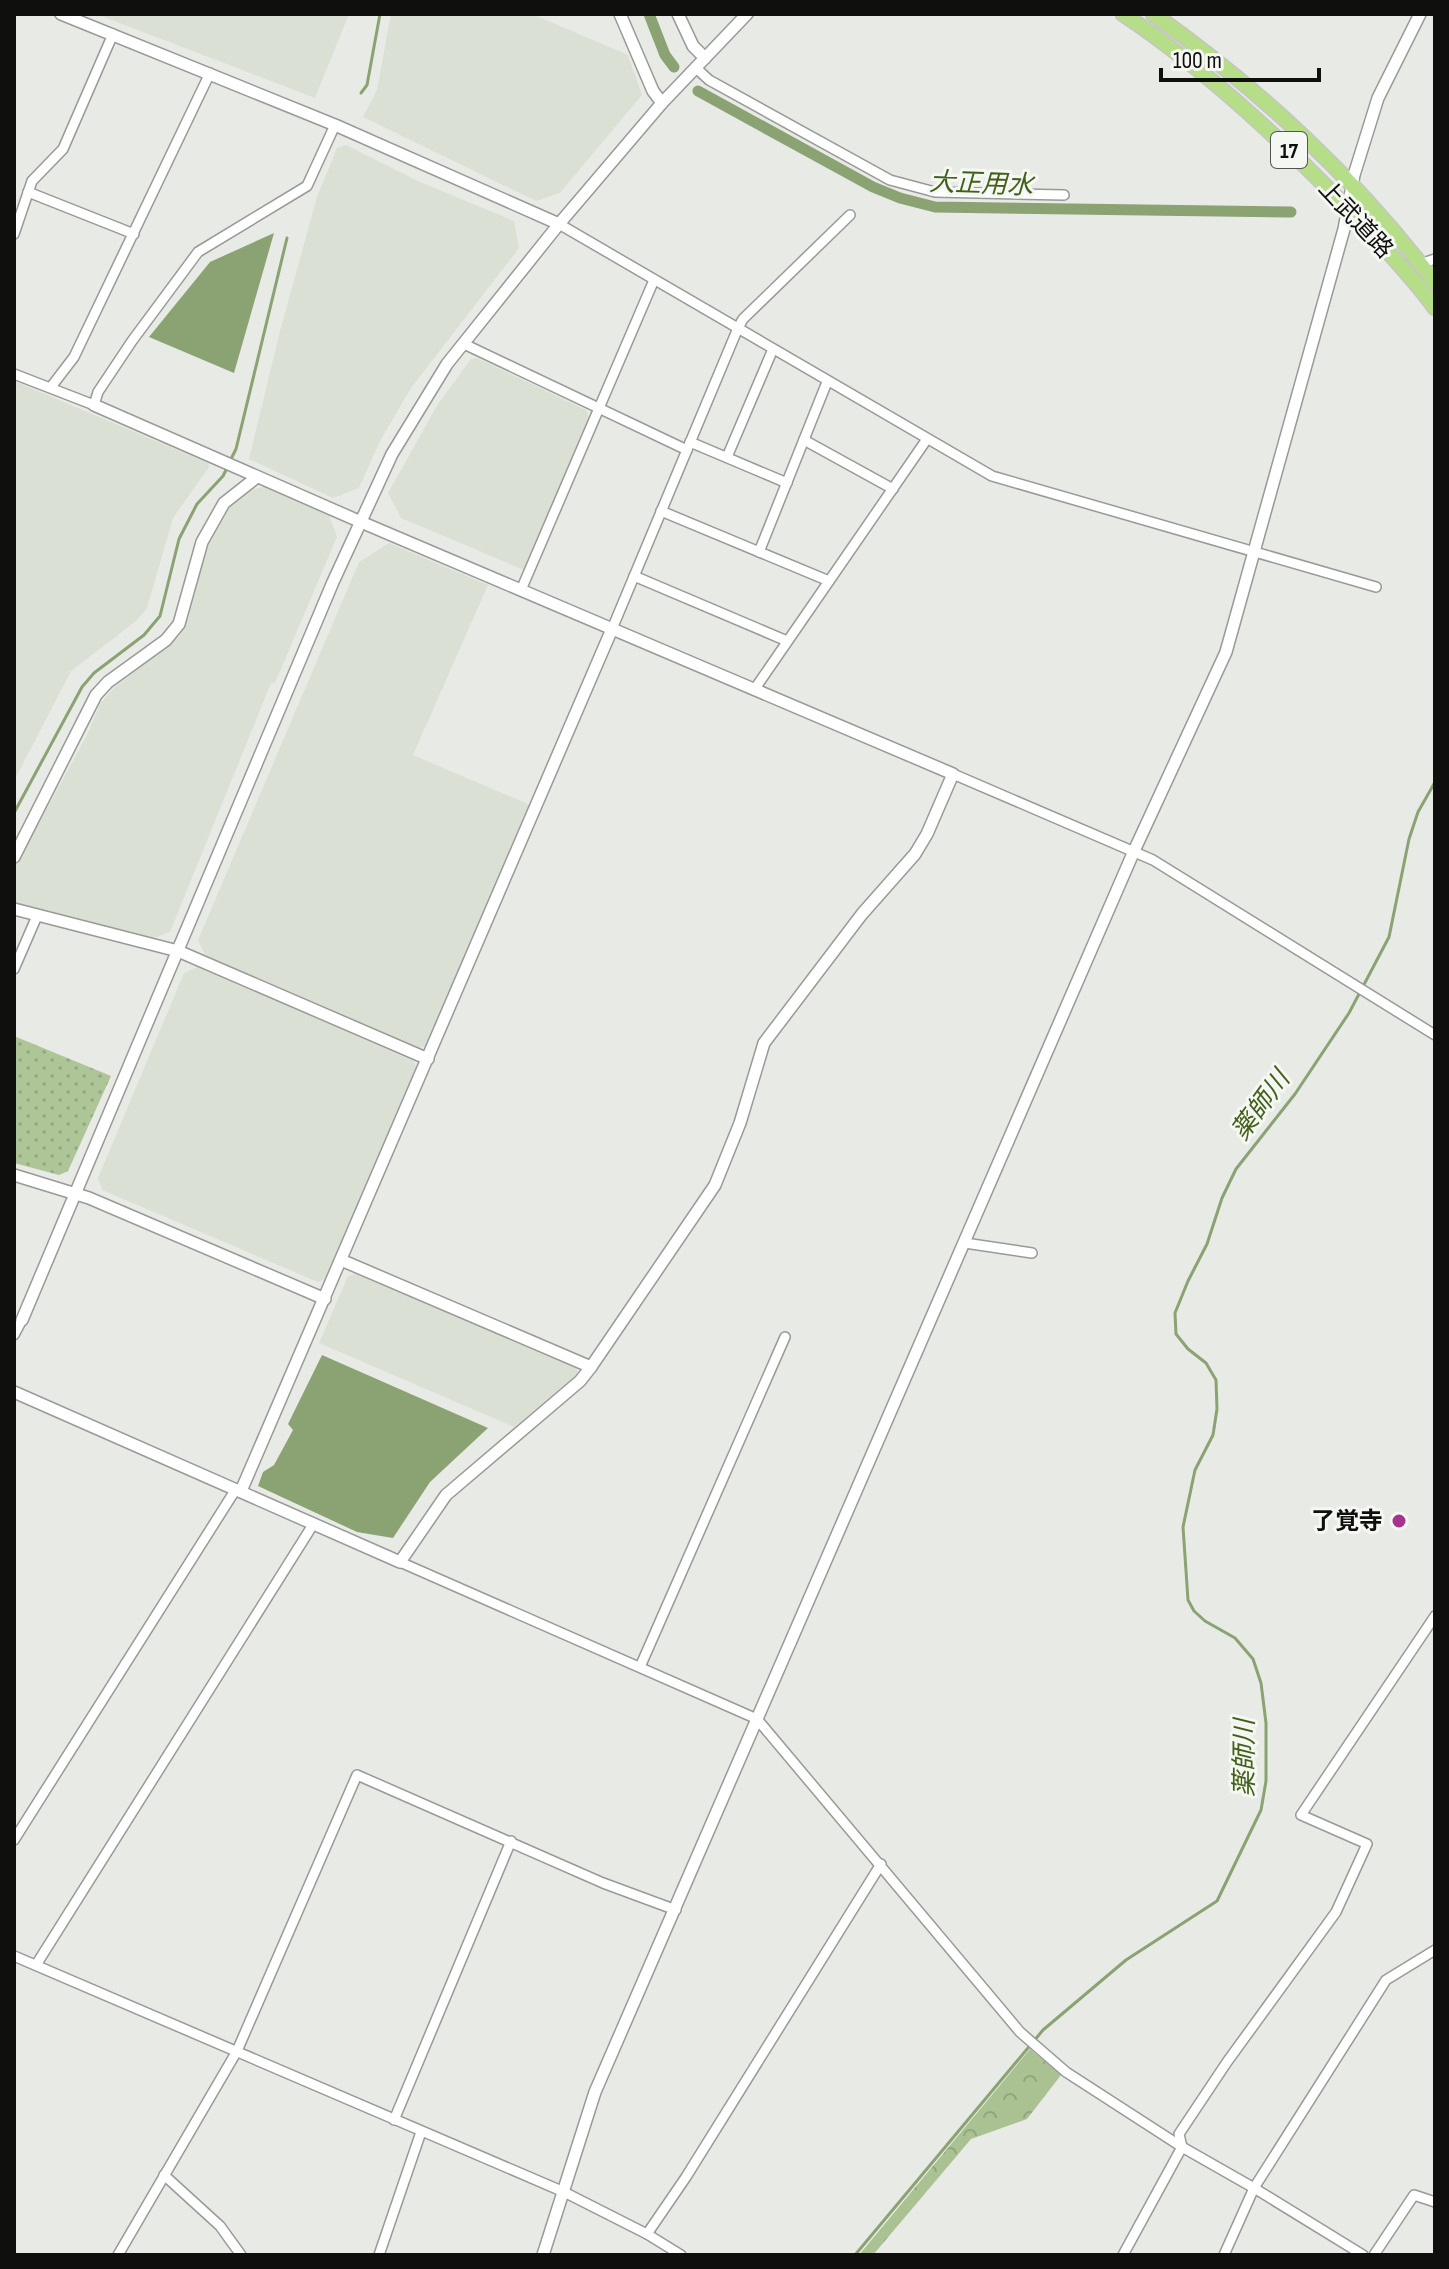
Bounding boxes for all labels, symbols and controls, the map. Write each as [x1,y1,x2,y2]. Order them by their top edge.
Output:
scale bar [1161,32,1319,82]
text: 100 m [1173,46,1222,75]
road number: 17 [1271,132,1307,168]
water label: 大正用水 [928,167,1036,202]
street label: 上武道路 [1312,174,1399,264]
water label: 薬師川 [1226,1063,1298,1147]
place label: 了覚寺 [1311,1507,1383,1536]
marker: 了覚寺 [1390,1512,1408,1530]
water label: 薬師川 [1230,1716,1261,1797]

